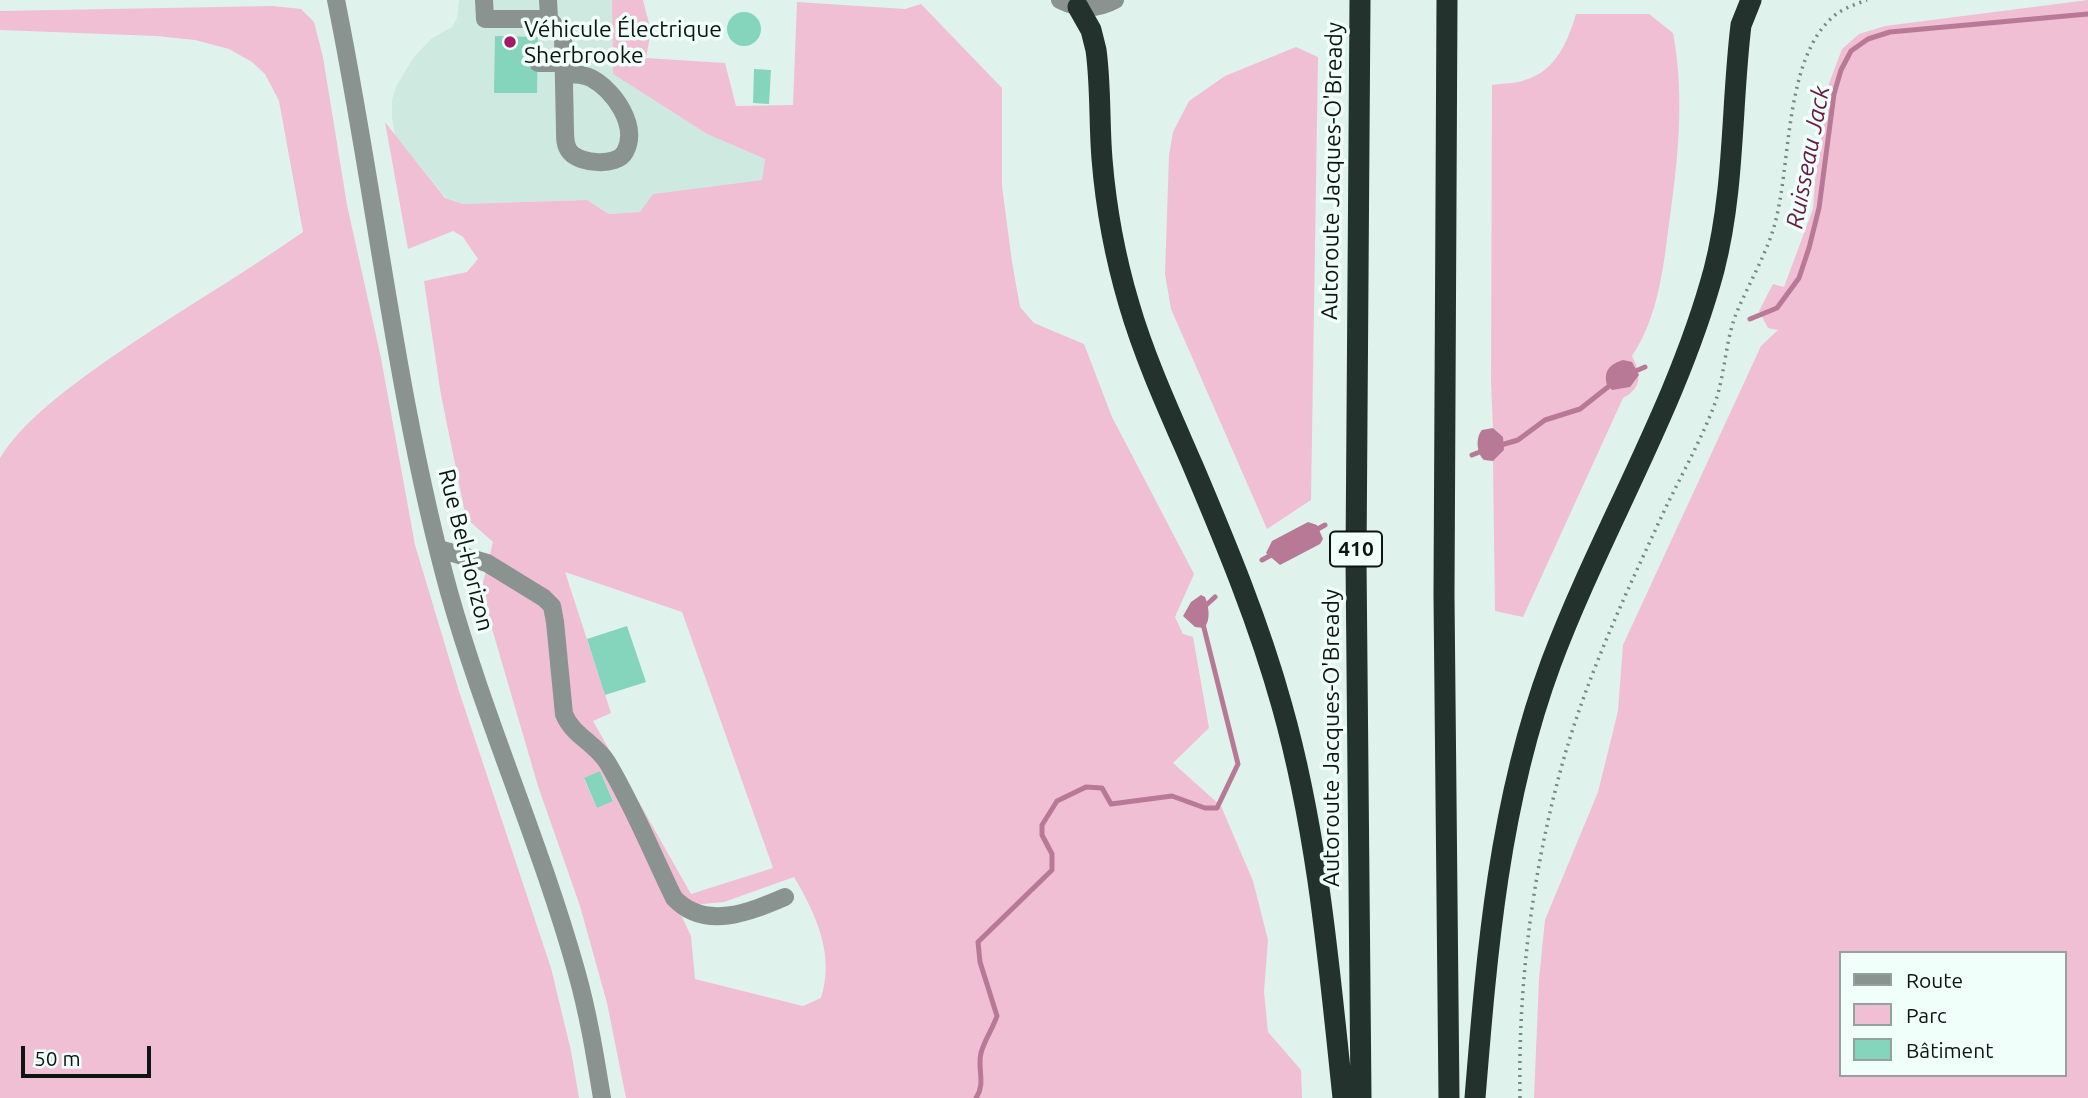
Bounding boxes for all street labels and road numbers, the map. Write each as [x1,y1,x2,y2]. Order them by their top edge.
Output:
street label: Autoroute Jacques-O'Bready [1316,22,1348,320]
street label: Rue Bel-Horizon [433,466,499,634]
road number: 410 [1330,532,1382,566]
street label: Autoroute Jacques-O'Bready [1317,589,1345,887]

